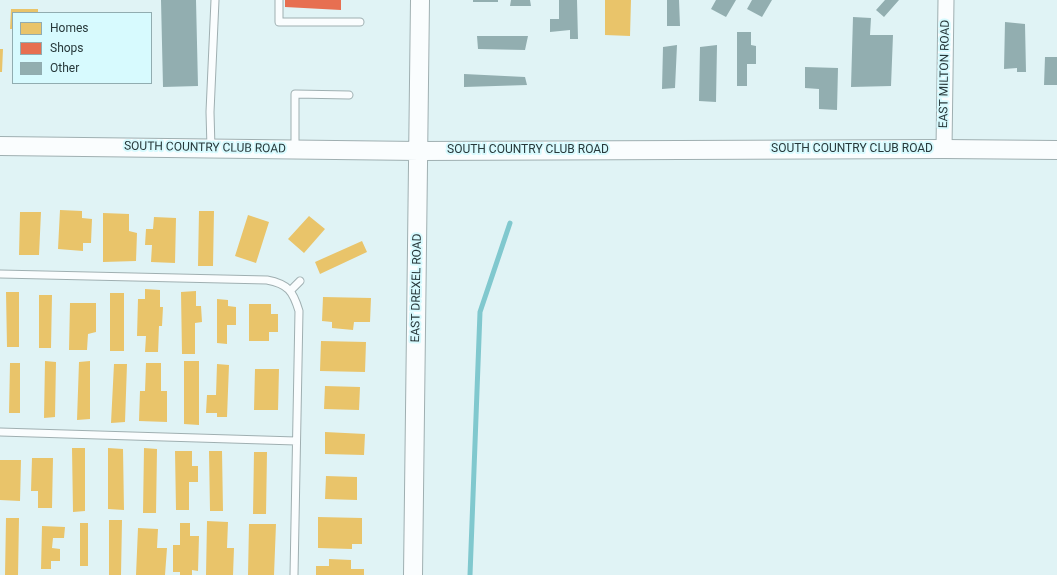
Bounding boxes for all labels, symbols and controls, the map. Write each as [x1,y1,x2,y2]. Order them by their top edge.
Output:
legend [12,12,152,84]
street label: EAST MILTON ROAD [937,20,953,128]
text: Homes [50,21,88,35]
text: Shops [50,41,84,55]
text: Other [50,61,79,75]
street label: SOUTH COUNTRY CLUB ROAD [124,139,286,157]
street label: SOUTH COUNTRY CLUB ROAD [771,142,933,156]
street label: SOUTH COUNTRY CLUB ROAD [447,143,609,157]
street label: EAST DREXEL ROAD [409,233,425,343]

